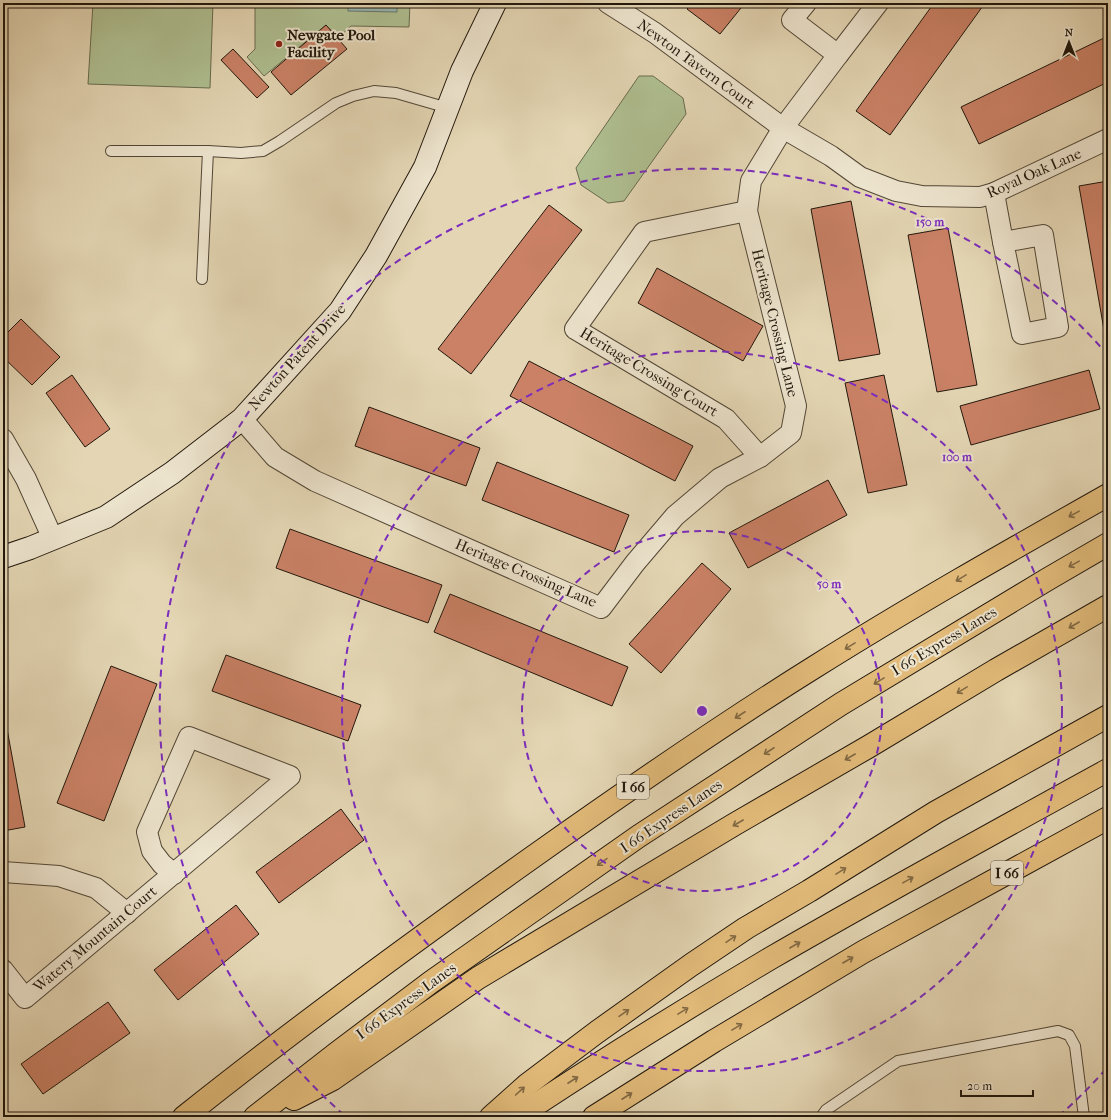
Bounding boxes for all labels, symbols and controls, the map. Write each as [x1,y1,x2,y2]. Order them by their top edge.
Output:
street label: Newton Tavern Court [634,15,759,113]
north arrow [1049,22,1089,62]
place label: Newgate Pool Facility [286,26,376,61]
text: N [1065,26,1074,39]
marker: Newgate Pool Facility [274,39,284,49]
street label: Royal Oak Lane [984,144,1085,202]
text: 150 m [916,215,945,229]
street label: Heritage Crossing Lane [748,247,802,400]
street label: Newton Patent Drive [245,300,350,414]
street label: Heritage Crossing Court [577,324,722,421]
text: 100 m [942,450,973,464]
one-way arrow [1068,511,1080,519]
street label: Heritage Crossing Lane [452,535,600,611]
one-way arrow [1068,560,1080,568]
one-way arrow [955,575,967,583]
text: 50 m [817,577,842,591]
street label: I 66 Express Lanes [888,602,1000,679]
one-way arrow [1068,622,1080,629]
one-way arrow [844,642,856,650]
one-way arrow [873,678,885,686]
one-way arrow [956,687,968,695]
centre of rings [695,704,709,718]
one-way arrow [735,711,746,719]
one-way arrow [764,747,775,755]
one-way arrow [844,754,856,762]
road number: I 66 [617,775,649,799]
street label: I 66 Express Lanes [617,775,726,857]
one-way arrow [732,819,744,827]
one-way arrow [597,858,608,866]
road number: I 66 [991,861,1023,885]
one-way arrow [835,866,847,874]
one-way arrow [902,876,914,884]
street label: Watery Mountain Court [29,882,161,997]
one-way arrow [725,935,736,943]
one-way arrow [789,940,801,948]
one-way arrow [842,956,853,964]
street label: I 66 Express Lanes [352,958,460,1043]
one-way arrow [677,1007,689,1015]
one-way arrow [618,1009,629,1017]
one-way arrow [731,1023,742,1031]
scale bar [961,1072,1033,1098]
one-way arrow [567,1076,579,1084]
text: 20 m [967,1079,992,1093]
one-way arrow [515,1086,525,1096]
one-way arrow [621,1092,632,1100]

